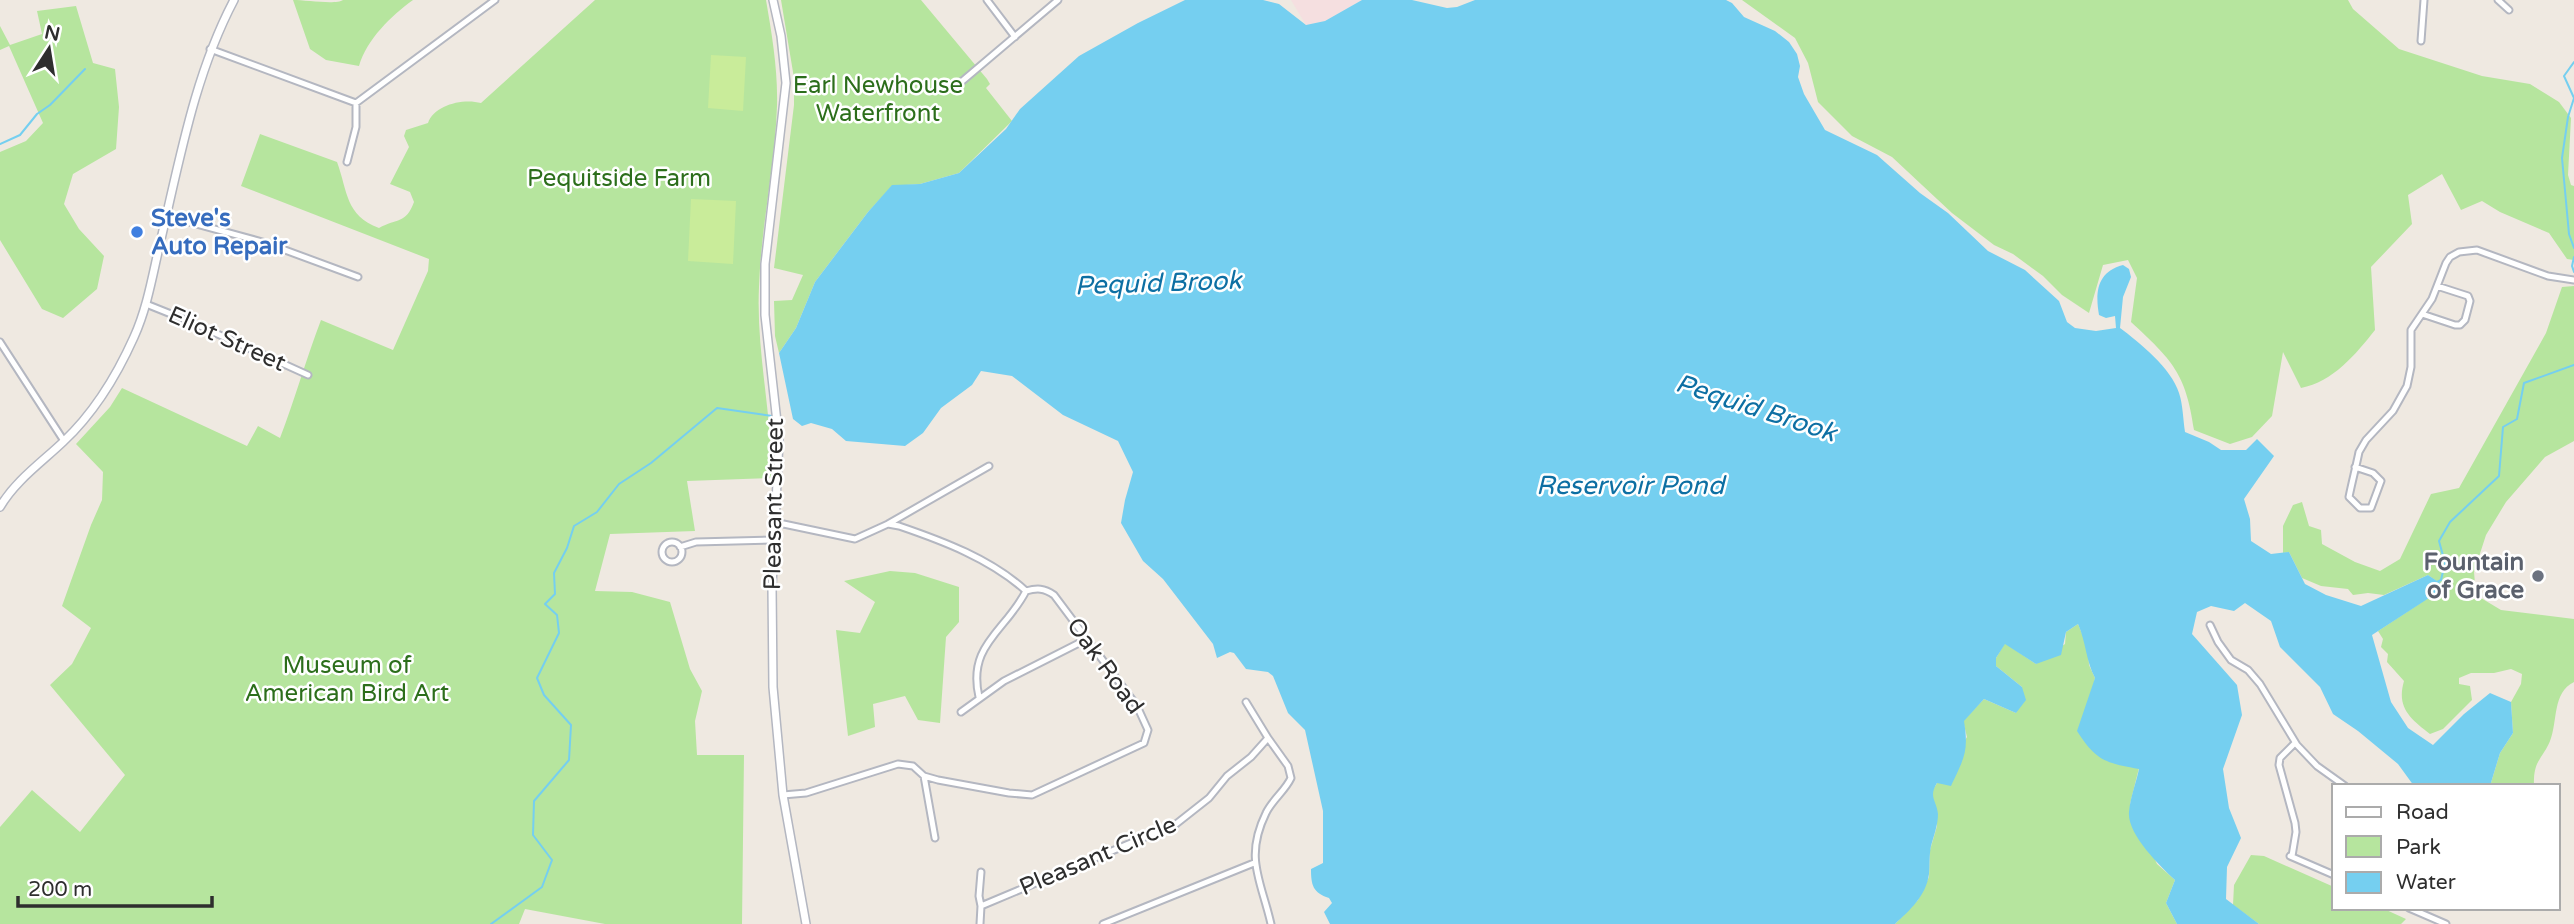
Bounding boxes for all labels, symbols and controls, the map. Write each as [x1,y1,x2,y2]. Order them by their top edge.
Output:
north arrow [14,14,84,84]
text: N [43,21,62,46]
park label: Earl Newhouse Waterfront [793,71,963,128]
park label: Pequitside Farm [527,164,711,193]
place label: Steve's Auto Repair [151,204,288,261]
marker: Steve's Auto Repair [129,224,145,240]
water label: Pequid Brook [1074,265,1244,301]
street label: Eliot Street [164,300,290,378]
water label: Pequid Brook [1672,367,1842,449]
street label: Pleasant Street [758,418,790,590]
water label: Reservoir Pond [1536,470,1727,501]
place label: Fountain of Grace [2424,548,2524,605]
marker: Fountain of Grace [2530,568,2546,584]
street label: Oak Road [1060,612,1150,720]
park label: Museum of American Bird Art [245,651,449,708]
legend [2332,784,2560,910]
text: Road [2396,800,2449,825]
street label: Pleasant Circle [1015,810,1181,902]
text: Park [2396,835,2441,860]
scale bar [18,864,212,908]
text: Water [2396,870,2456,895]
text: 200 m [28,877,92,902]

